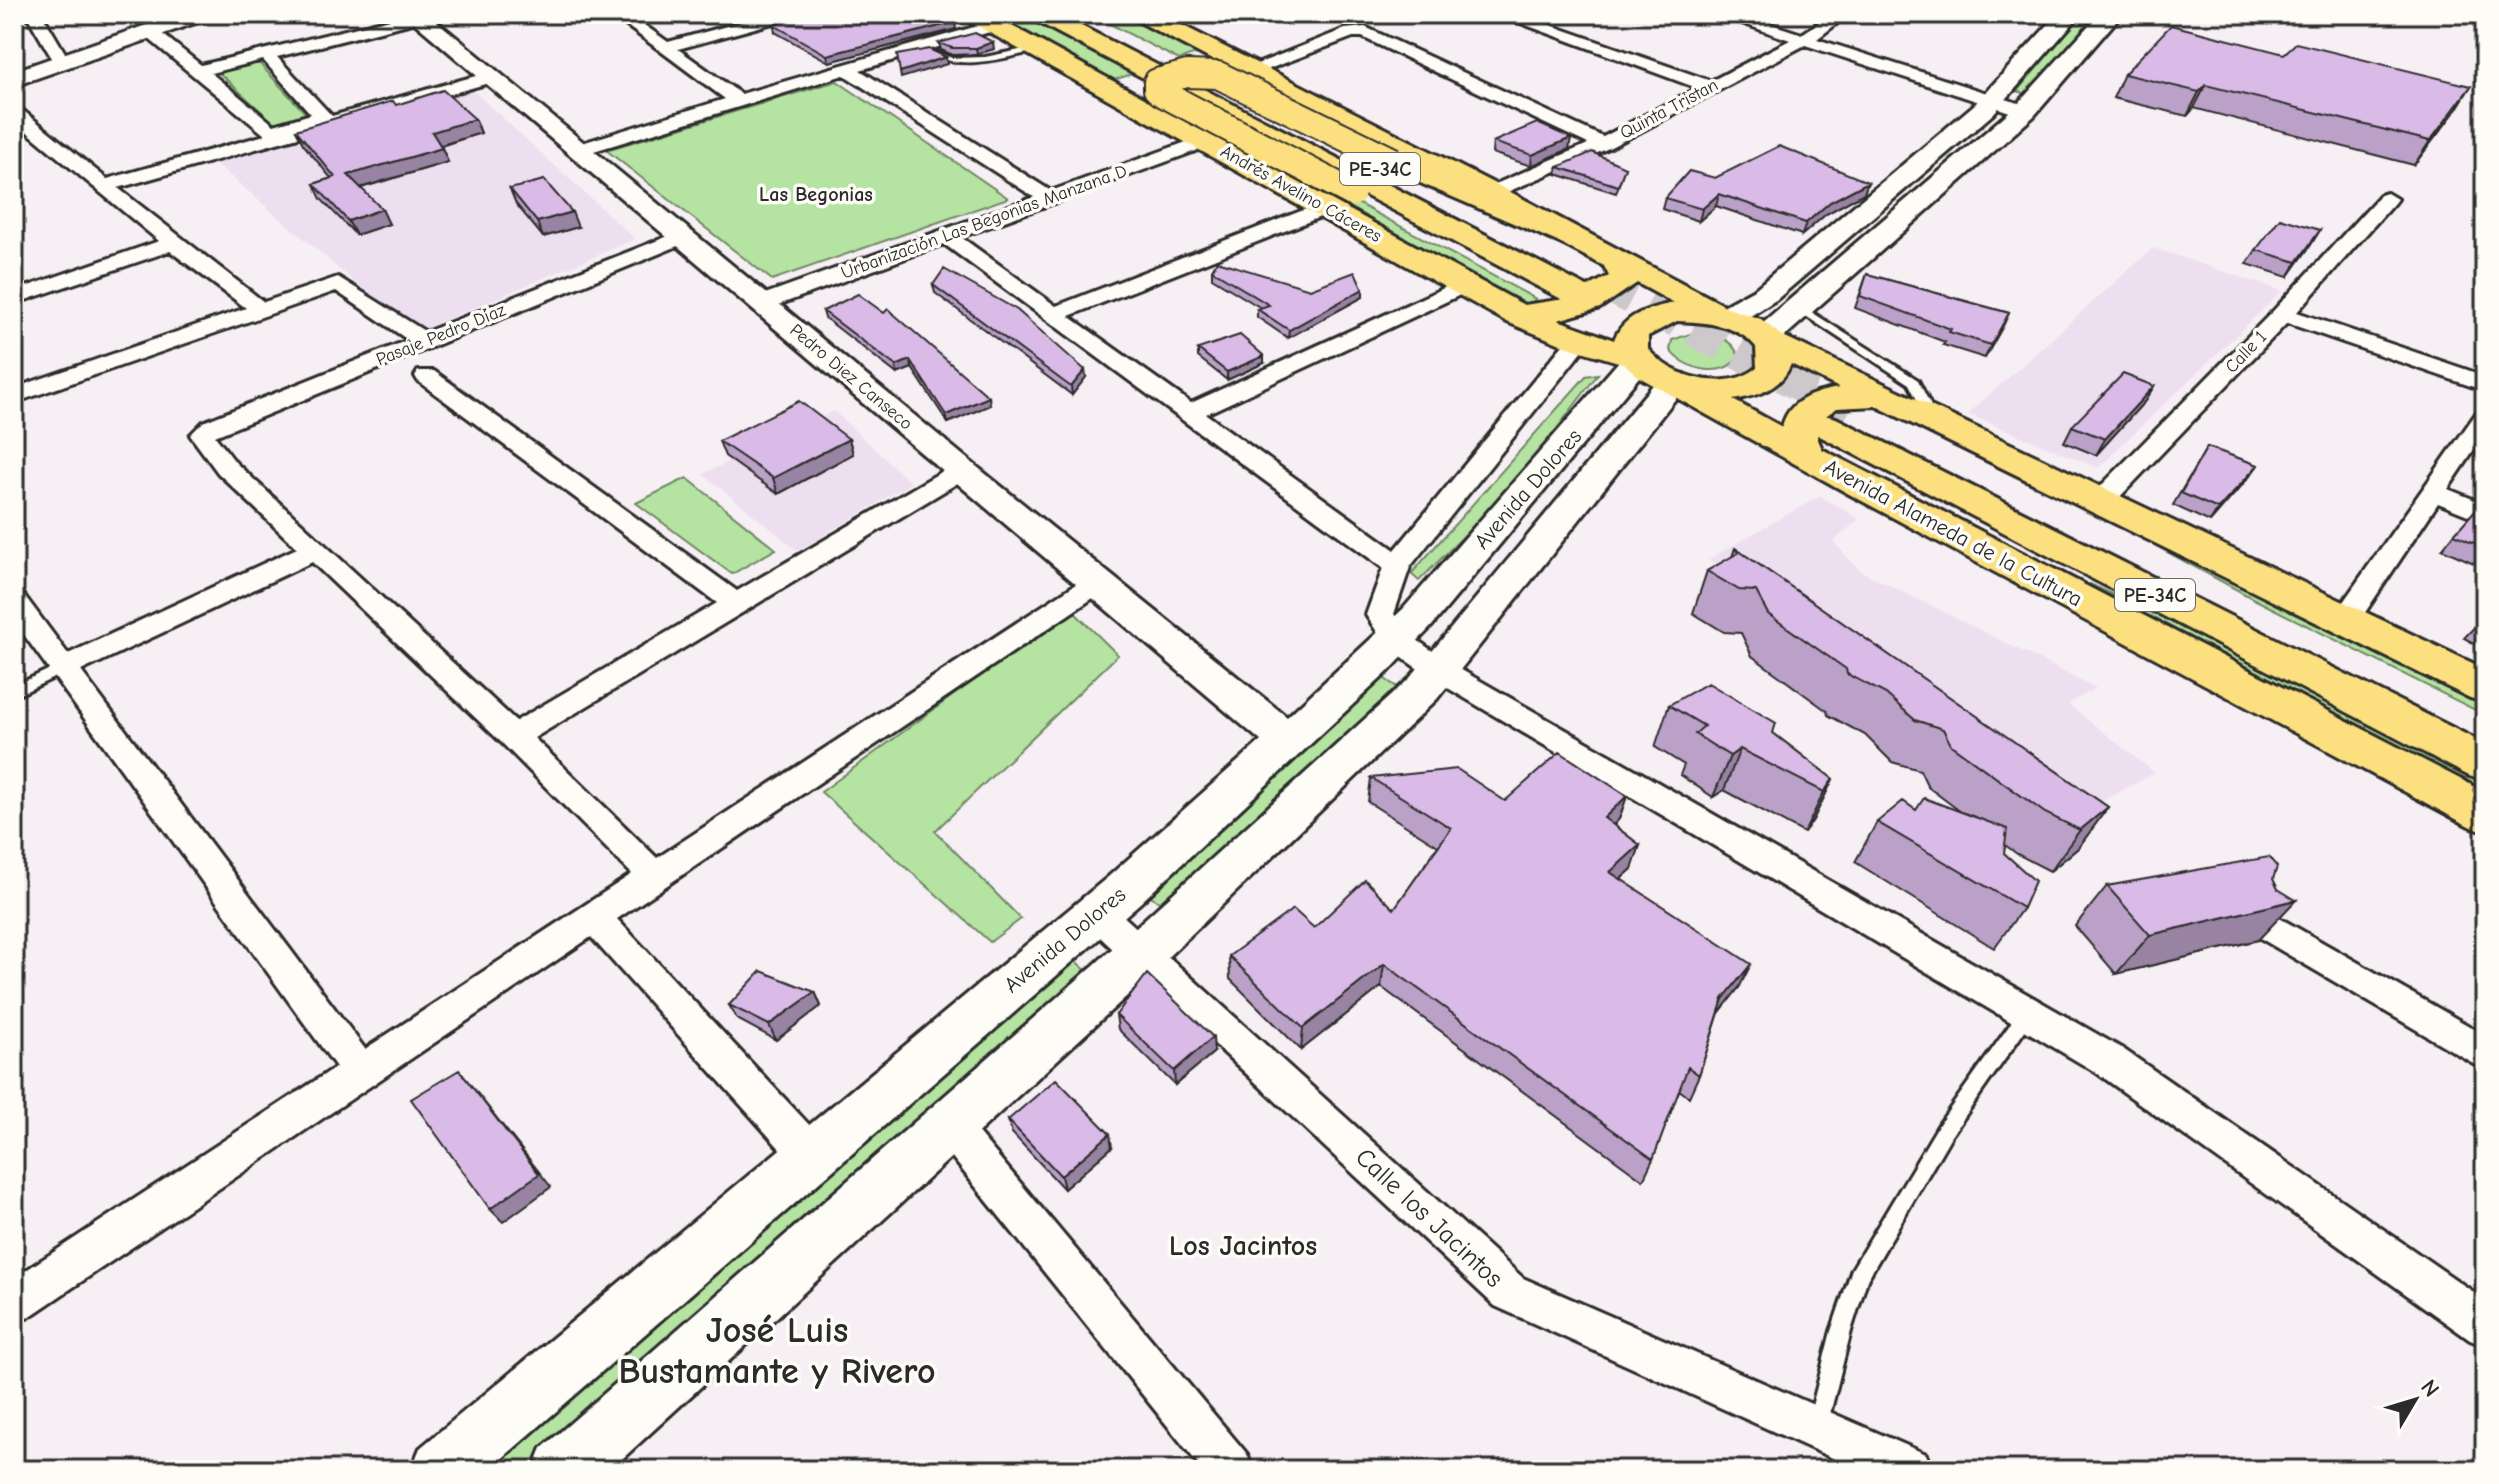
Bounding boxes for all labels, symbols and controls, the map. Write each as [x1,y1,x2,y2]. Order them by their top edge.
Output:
street label: Quinta Tristan [1616,74,1722,144]
street label: Andrés Avelino Cáceres [1217,141,1385,247]
road number: PE-34C [1340,153,1420,185]
street label: Urbanización Las Begonias Manzana D [838,160,1130,284]
district label: Las Begonias [759,183,873,206]
street label: Pasaje Pedro Díaz [373,299,509,370]
street label: Pedro Diez Canseco [785,320,917,434]
street label: Calle 1 [2221,327,2271,377]
street label: Avenida Dolores [1469,424,1587,554]
street label: Avenida Alameda de la Cultura [1819,454,2087,612]
road number: PE-34C [2115,579,2195,611]
street label: Avenida Dolores [999,882,1131,998]
street label: Calle los Jacintos [1349,1142,1509,1294]
district label: Los Jacintos [1169,1230,1317,1262]
district label: José Luis Bustamante y Rivero [618,1310,936,1392]
north arrow [2375,1360,2455,1440]
text: N [2415,1375,2445,1402]

